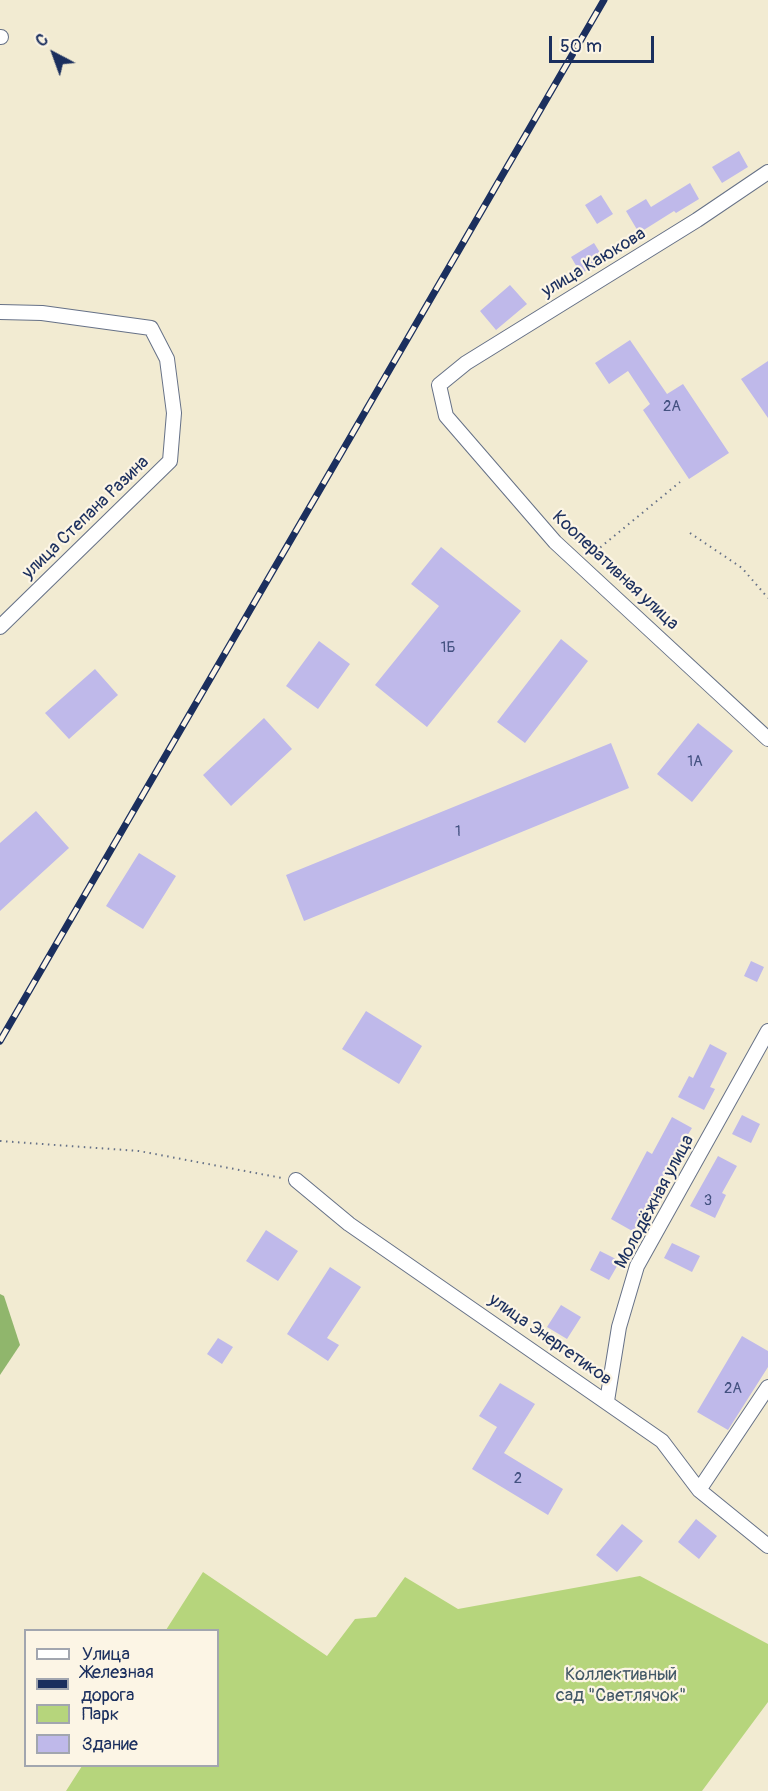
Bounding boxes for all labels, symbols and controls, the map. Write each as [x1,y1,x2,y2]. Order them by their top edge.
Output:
north arrow [24,24,84,84]
scale bar [552,24,657,62]
text: С [32,30,52,51]
text: 50 m [560,35,602,58]
street label: улица Каюкова [538,223,650,303]
house number: 2А [663,398,681,416]
street label: улица Степана Разина [18,452,154,584]
street label: Кооперативная улица [547,507,683,635]
house number: 1Б [441,639,455,657]
house number: 1А [687,753,703,771]
house number: 1 [455,823,461,841]
street label: Молодёжная улица [611,1131,699,1273]
house number: 3 [704,1192,712,1210]
street label: улица Энергетиков [484,1289,616,1391]
house number: 2А [724,1380,742,1398]
house number: 2 [514,1470,522,1488]
legend [24,1629,219,1767]
text: Улица [82,1643,130,1666]
text: Железная дорога [81,1661,154,1707]
park label: Коллективный сад "Светлячок" [556,1664,686,1706]
text: Парк [82,1703,119,1726]
text: Здание [82,1733,138,1756]

